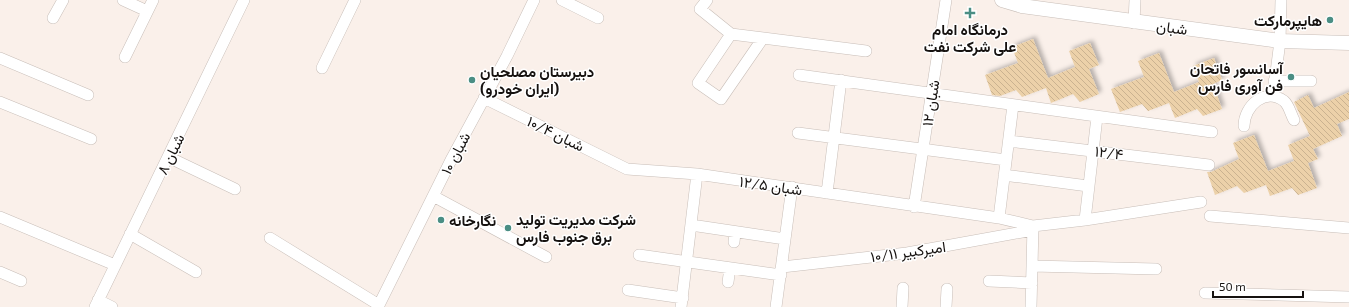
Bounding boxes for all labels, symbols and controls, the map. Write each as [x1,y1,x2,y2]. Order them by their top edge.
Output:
marker: درمانگاه امام علی شرکت نفت [964,7,976,19]
place label: هایپرمارکت [1254,11,1322,31]
marker: هایپرمارکت [1325,15,1335,25]
street label: شبان [1155,16,1189,39]
place label: درمانگاه امام علی شرکت نفت [924,20,1016,56]
place label: آسانسور فاتحان فن آوری فارس [1190,59,1284,95]
place label: دبیرستان مصلحیان (ایران خودرو) [480,62,594,98]
marker: آسانسور فاتحان فن آوری فارس [1286,72,1296,82]
marker: دبیرستان مصلحیان (ایران خودرو) [467,75,477,85]
street label: ۱۲ شبان [917,78,944,128]
street label: ۱۰/۴ شبان [524,111,588,156]
street label: ۱۰ شبان [436,129,475,178]
street label: ۸ شبان [152,130,189,178]
street label: ۱۲/۴ [1094,141,1125,163]
street label: ۱۲/۵ شبان [738,172,804,199]
place label: شرکت مدیریت تولید برق جنوب فارس [516,210,636,246]
place label: نگارخانه [449,211,496,230]
marker: نگارخانه [436,215,446,225]
marker: شرکت مدیریت تولید برق جنوب فارس [503,223,513,233]
street label: ۱۰/۱۱ امیرکبیر [869,237,947,266]
scale bar [1213,273,1303,299]
text: 50 m [1219,279,1246,293]

